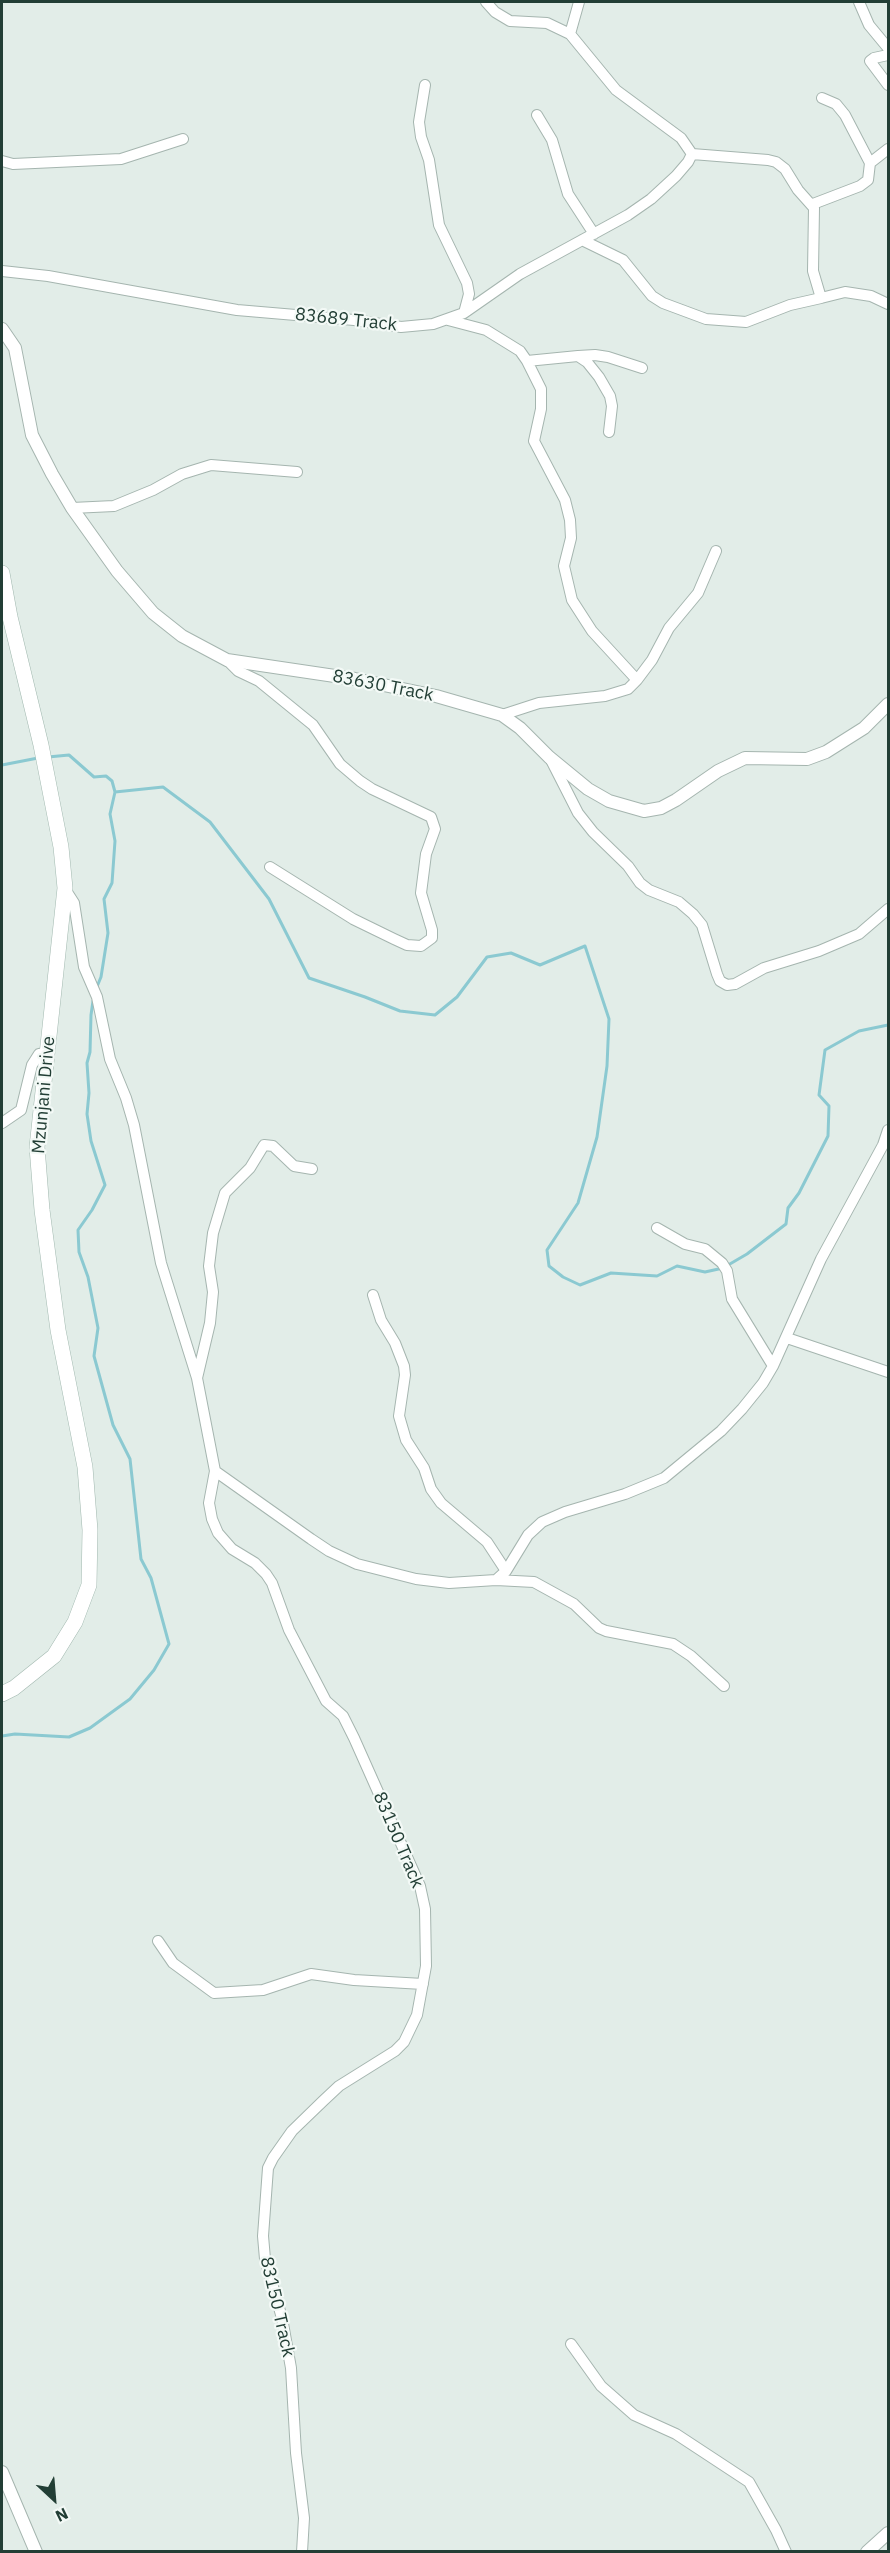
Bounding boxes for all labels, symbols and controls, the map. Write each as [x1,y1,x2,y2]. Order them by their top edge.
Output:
street label: 83689 Track [294,304,398,336]
street label: 83630 Track [331,666,435,706]
street label: Mzunjani Drive [28,1035,60,1155]
street label: 83150 Track [368,1789,428,1891]
street label: 83150 Track [255,2255,299,2359]
north arrow [24,2469,84,2529]
text: N [52,2504,71,2527]

